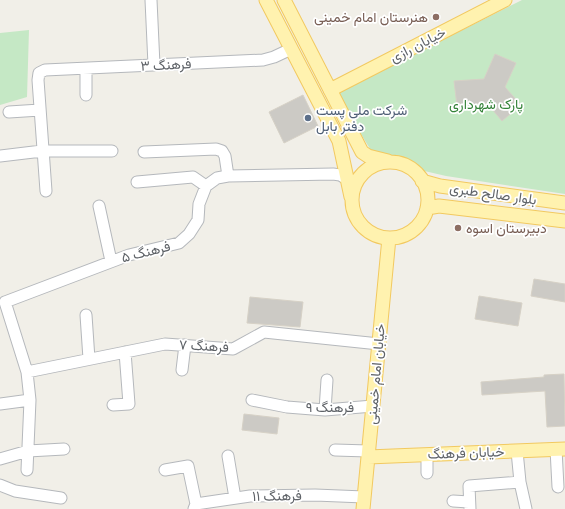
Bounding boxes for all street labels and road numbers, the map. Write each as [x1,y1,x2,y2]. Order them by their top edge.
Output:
street label: خیابان رازی [387,24,449,66]
street label: فرهنگ ۳ [140,55,192,75]
street label: بلوار صالح طبری [448,179,538,211]
street label: فرهنگ ۵ [120,238,172,266]
street label: خیابان امام خمینی [363,323,389,425]
street label: فرهنگ ۷ [179,336,229,356]
street label: فرهنگ ۹ [306,399,354,416]
street label: خیابان فرهنگ [427,443,505,463]
street label: فرهنگ ۱۱ [252,487,302,505]

